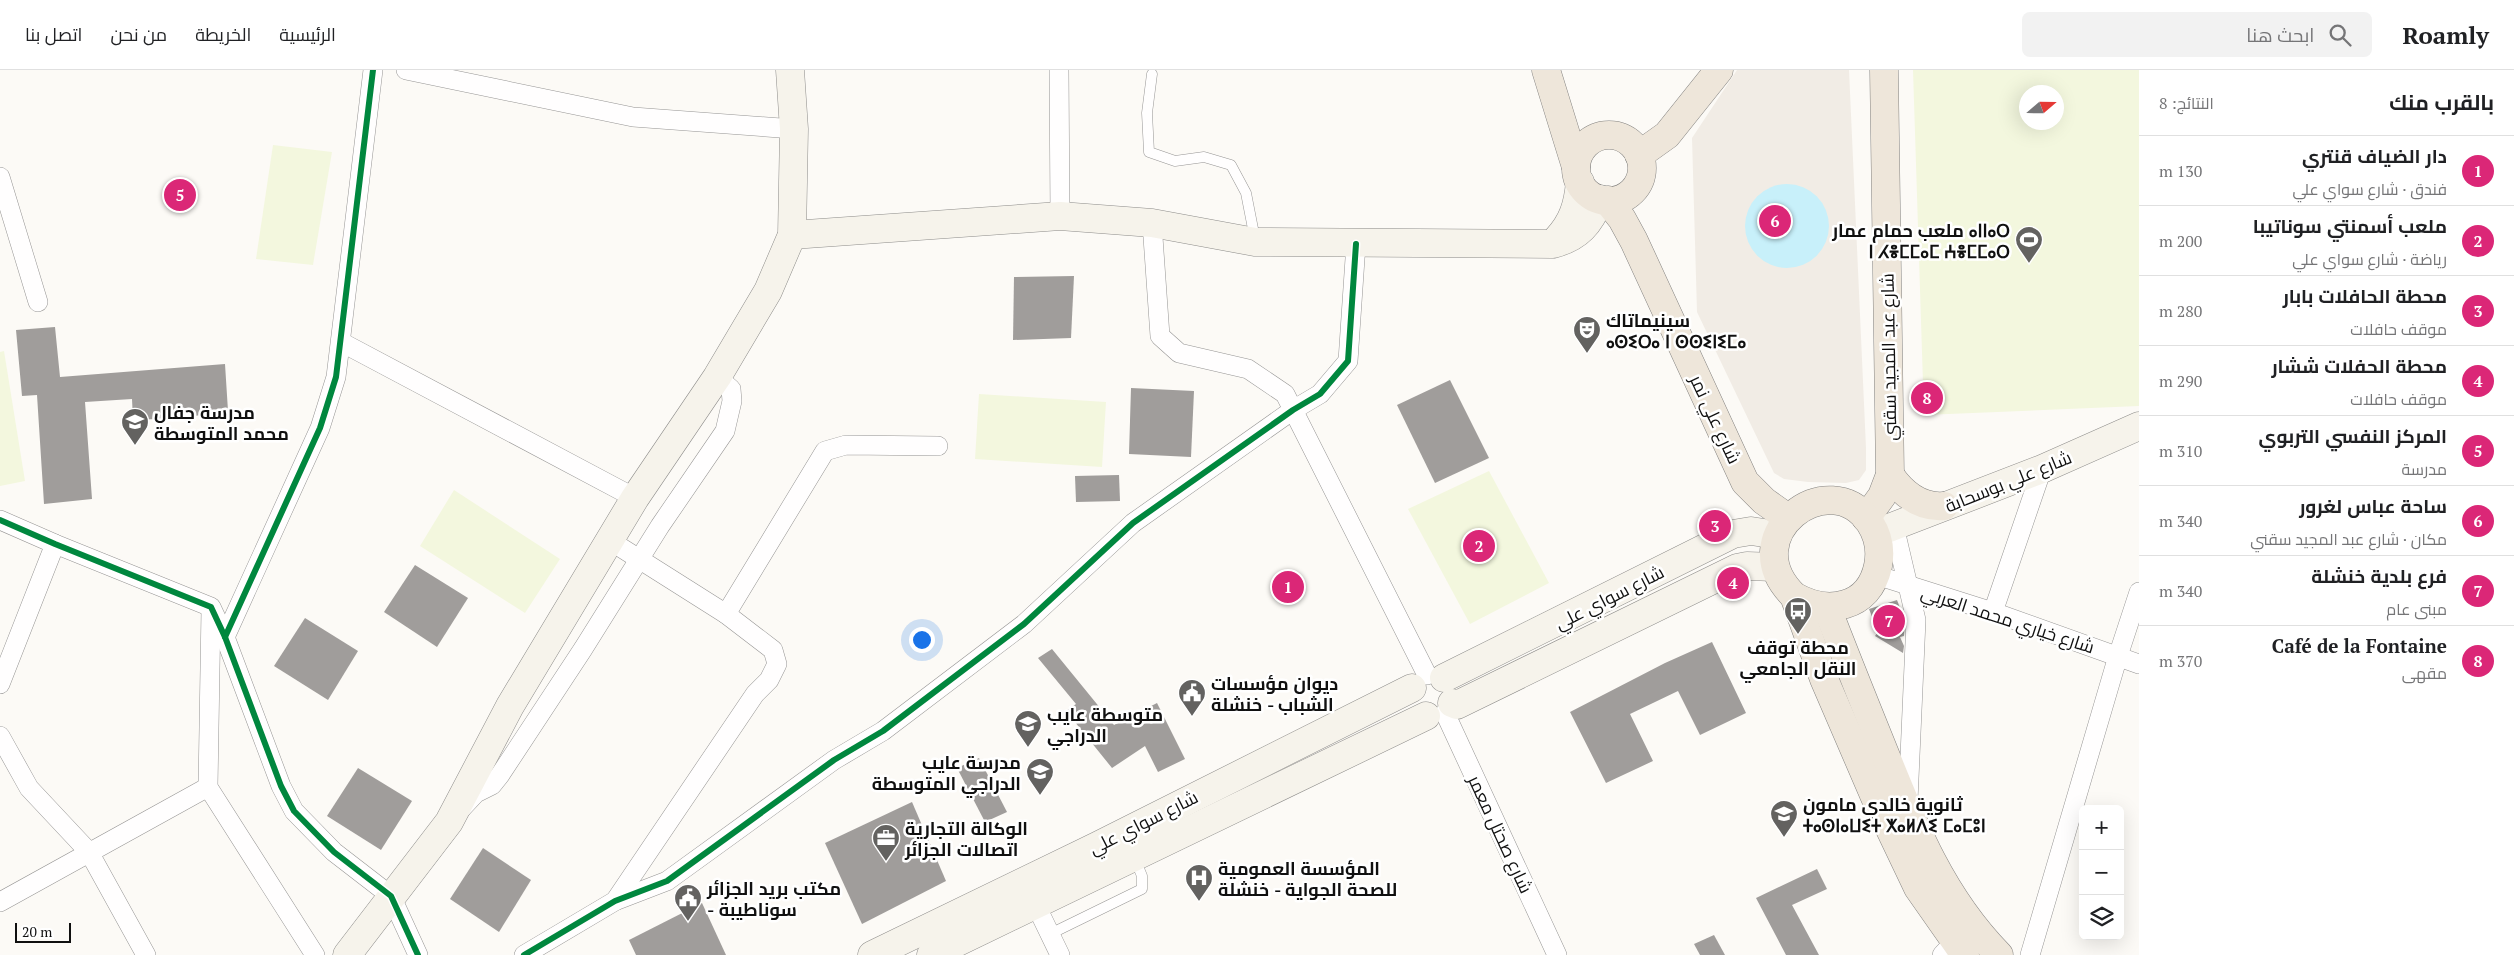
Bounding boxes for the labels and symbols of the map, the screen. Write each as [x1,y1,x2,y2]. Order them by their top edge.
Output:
north arrow [2019,85,2064,130]
pin: 5 [164,176,196,214]
pin: 6 [1759,202,1791,240]
place label: ملعب حمام عمار ⴰⵏⵏⴰⵔ ⵏ ⵃⴻⵎⵎⴰⵎ ⵄⴻⵎⵎⴰⵔ [1831,218,2010,263]
sports icon: ملعب حمام عمار ⴰⵏⵏⴰⵔ ⵏ ⵃⴻⵎⵎⴰⵎ ⵄⴻⵎⵎⴰⵔ [2014,225,2044,264]
street label: شارع عبد المجيد سقني [1875,273,1904,441]
place label: سينيماتاك ⴰⵙⵉⵔⴰ ⵏ ⵙⵙⵉⵏⵉⵎⴰ [1606,308,1746,353]
theatre icon: سينيماتاك ⴰⵙⵉⵔⴰ ⵏ ⵙⵙⵉⵏⵉⵎⴰ [1572,315,1602,354]
street label: شارع علي نمر [1682,370,1747,469]
pin: 8 [1911,379,1943,417]
place label: مدرسة جفال محمد المتوسطة [154,400,289,445]
school or university icon: مدرسة جفال محمد المتوسطة [120,407,150,446]
street label: شارع علي بوسحابة [1941,445,2076,520]
pin: 3 [1699,507,1731,545]
pin: 2 [1463,527,1495,565]
street label: شارع سواي علي [1550,559,1669,637]
pin: 4 [1717,564,1749,602]
pin: 1 [1272,568,1304,606]
street label: شارع خياري محمد العربي [1917,580,2098,661]
bus stop icon: محطة توقف النقل الجامعي [1783,596,1813,635]
pin: 7 [1873,602,1905,640]
your location [909,627,935,653]
place label: محطة توقف النقل الجامعي [1740,635,1856,684]
place label: ديوان مؤسسات الشباب - خنشلة [1211,671,1338,716]
public building icon: ديوان مؤسسات الشباب - خنشلة [1177,678,1207,717]
place label: متوسطة عايب الدراجي [1047,702,1163,751]
school or university icon: متوسطة عايب الدراجي [1013,709,1043,748]
place label: مدرسة عايب الدراجي المتوسطة [872,750,1021,799]
school or university icon: مدرسة عايب الدراجي المتوسطة [1025,757,1055,796]
street label: شارع صحتل معمر [1462,770,1539,897]
street label: شارع سواي علي [1084,784,1203,862]
place label: ثانوية خالدي مامون ⵜⴰⵙⵏⴰⵡⵉⵜ ⵅⴰⵍⴷⵉ ⵎⴰⵎⵓⵏ [1803,792,1986,837]
school or university icon: ثانوية خالدي مامون ⵜⴰⵙⵏⴰⵡⵉⵜ ⵅⴰⵍⴷⵉ ⵎⴰⵎⵓⵏ [1769,799,1799,838]
place label: الوكالة التجارية اتصالات الجزائر [904,816,1028,861]
office icon: الوكالة التجارية اتصالات الجزائر [871,823,901,862]
place label: المؤسسة العمومية للصحة الجواية - خنشلة [1218,856,1397,901]
hospital icon: المؤسسة العمومية للصحة الجواية - خنشلة [1184,863,1214,902]
place label: مكتب بريد الجزائر - سوناطيبة [706,876,841,921]
public building icon: مكتب بريد الجزائر - سوناطيبة [673,883,703,922]
scale bar [15,920,71,943]

